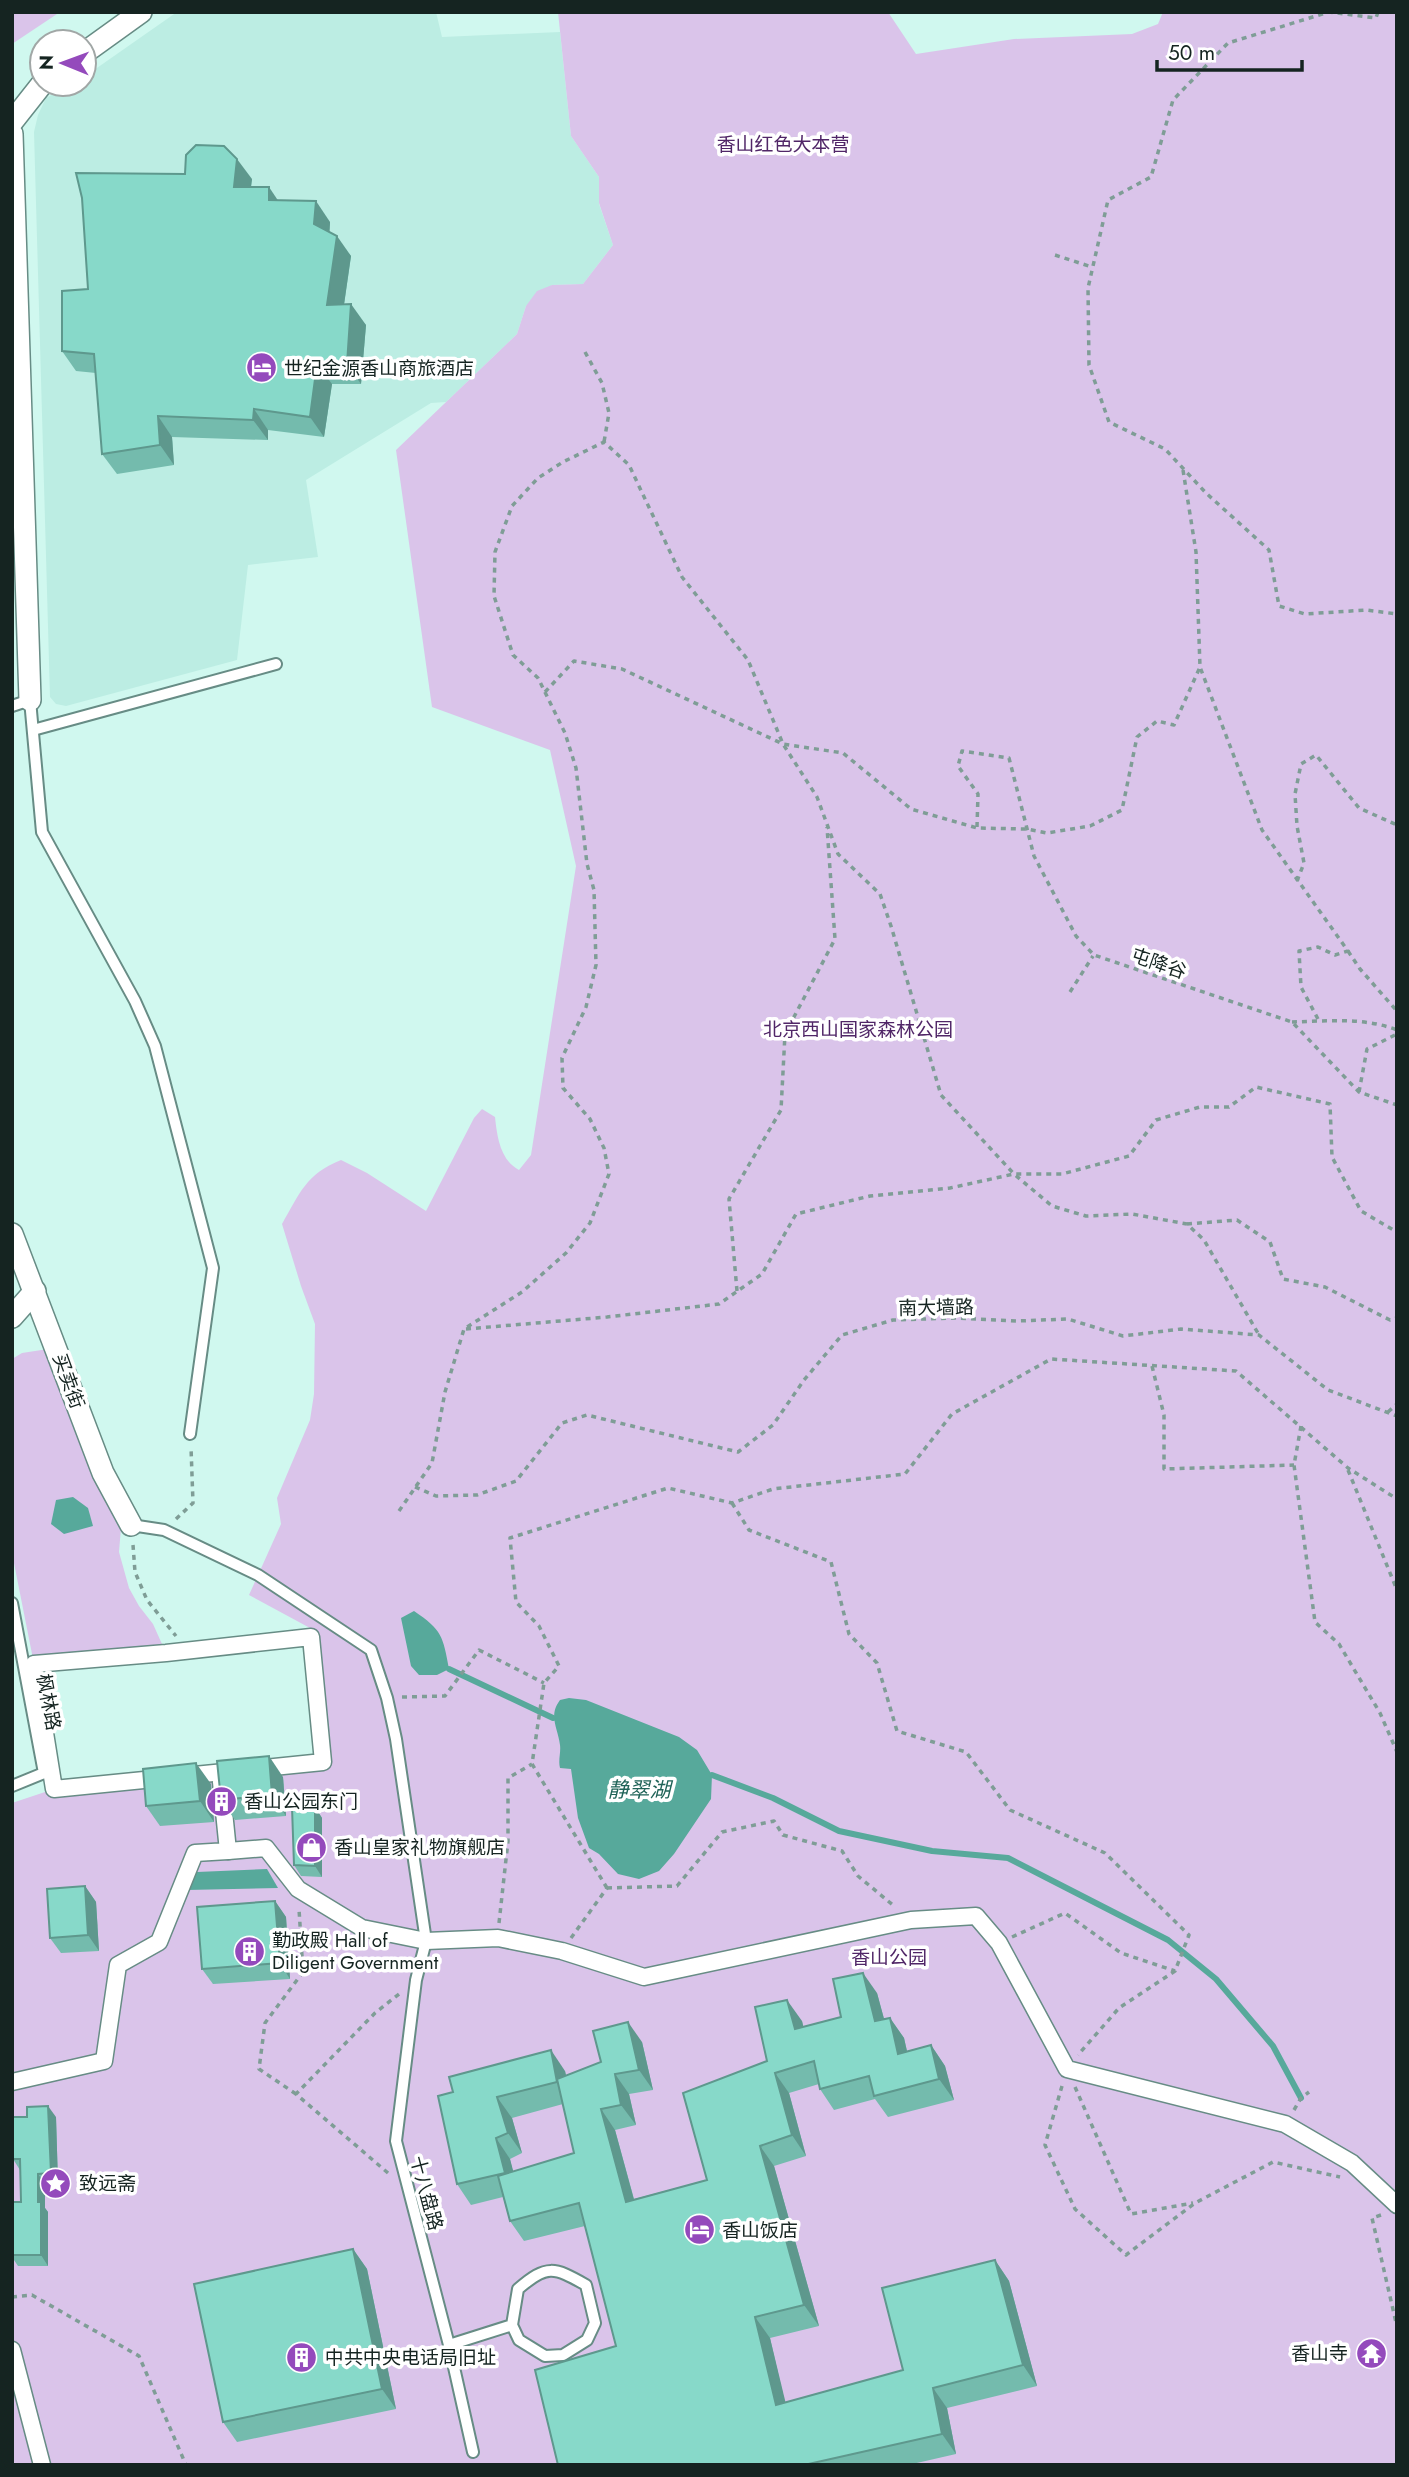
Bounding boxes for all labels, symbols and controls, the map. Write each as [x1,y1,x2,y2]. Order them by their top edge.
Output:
north arrow [28,28,98,98]
scale bar [1157,28,1302,72]
text: 50 m [1168,38,1215,68]
text: N [33,55,60,70]
park label: 香山红色大本营 [716,131,850,158]
hotel icon: 世纪金源香山商旅酒店 [244,351,278,385]
place label: 世纪金源香山商旅酒店 [284,355,474,382]
street label: 屯降谷 [1127,941,1190,986]
park label: 北京西山国家森林公园 [763,1016,953,1043]
street label: 南大墙路 [898,1293,974,1322]
street label: 买卖街 [46,1350,91,1413]
street label: 枫林路 [30,1672,67,1733]
water label: 静翠湖 [608,1775,673,1805]
building icon: 香山公园东门 [204,1784,238,1818]
place label: 香山公园东门 [244,1788,358,1815]
shop icon: 香山皇家礼物旗舰店 [294,1830,328,1864]
place label: 香山皇家礼物旗舰店 [334,1834,505,1861]
place label: 勤政殿 Hall of Diligent Government [272,1927,439,1976]
building icon: 勤政殿 Hall of Diligent Government [232,1934,266,1968]
park label: 香山公园 [851,1944,927,1971]
street label: 十八盘路 [404,2153,449,2233]
place icon: 致远斋 [39,2166,73,2200]
place label: 致远斋 [79,2170,136,2197]
hotel icon: 香山饭店 [682,2213,716,2247]
place label: 香山饭店 [722,2217,798,2244]
temple icon: 香山寺 [1354,2336,1388,2370]
building icon: 中共中央电话局旧址 [285,2340,319,2374]
place label: 香山寺 [1291,2340,1348,2367]
place label: 中共中央电话局旧址 [325,2344,496,2371]

